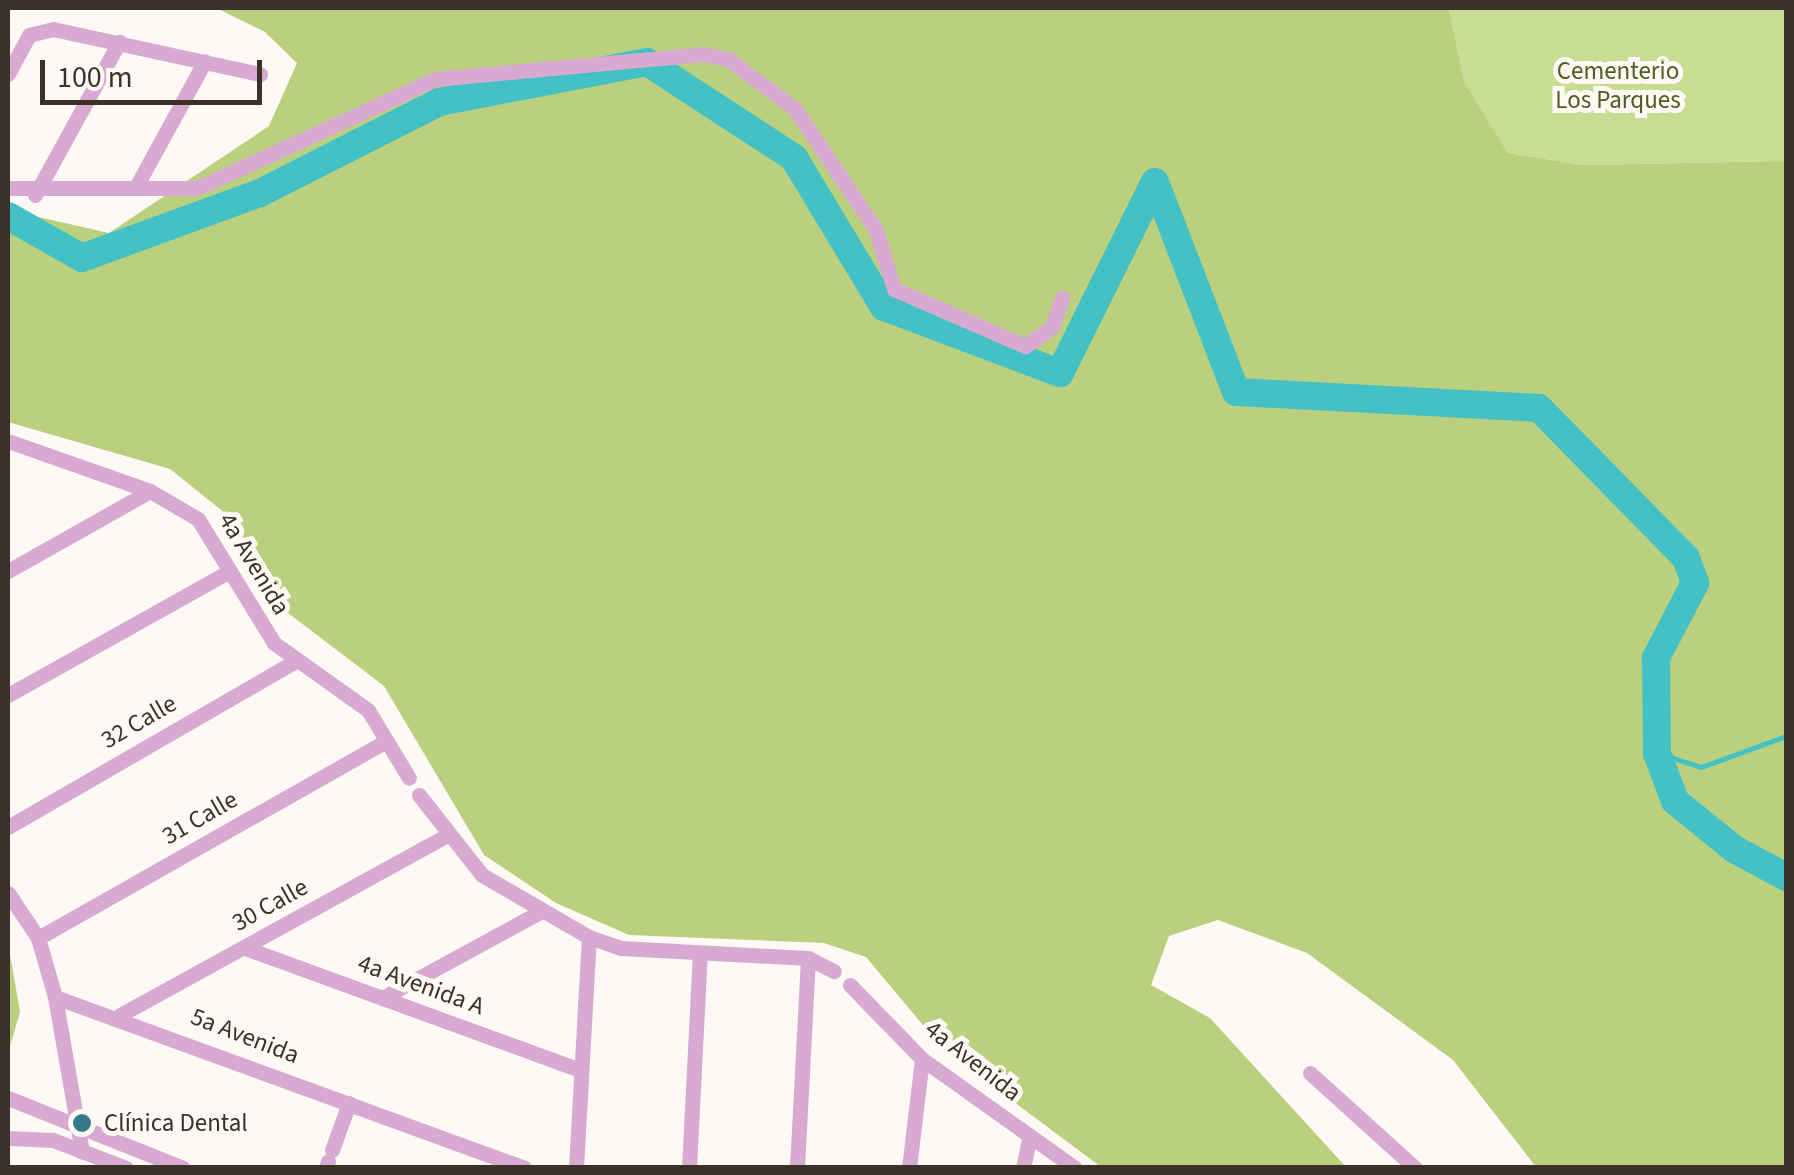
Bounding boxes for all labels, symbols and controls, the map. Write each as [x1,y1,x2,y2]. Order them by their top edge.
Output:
scale bar [45,40,268,102]
text: 100 m [57,56,133,99]
park label: Cementerio Los Parques [1555,57,1681,116]
street label: 4a Avenida [212,508,296,620]
street label: 32 Calle [96,689,182,755]
street label: 31 Calle [157,785,243,851]
street label: 30 Calle [227,872,313,938]
street label: 4a Avenida A [354,948,488,1022]
street label: 5a Avenida [187,1002,303,1070]
street label: 4a Avenida [919,1014,1027,1108]
place label: Clínica Dental [104,1108,248,1138]
marker: Clínica Dental [69,1110,95,1136]

